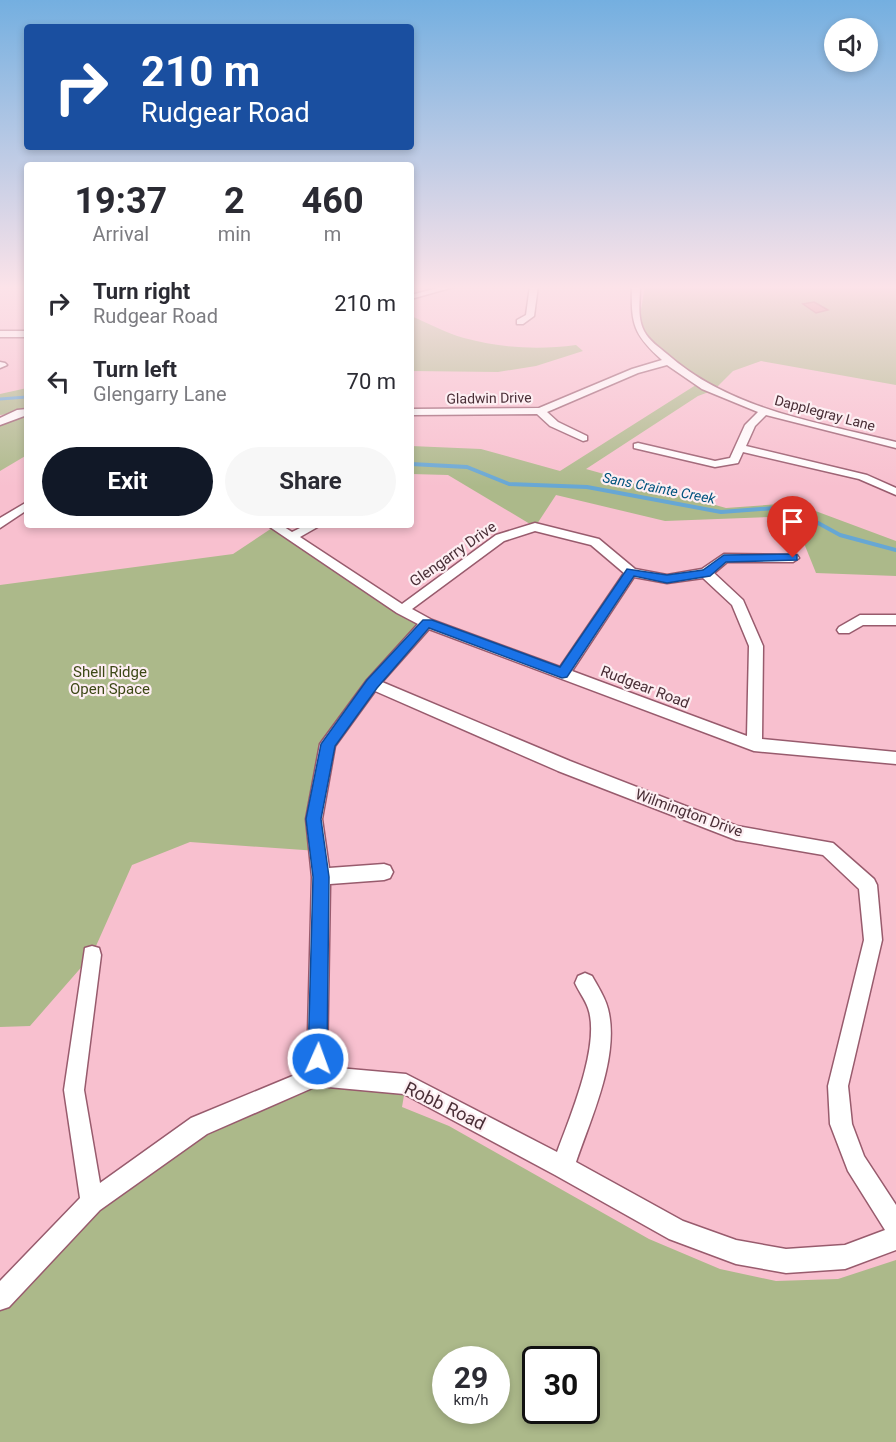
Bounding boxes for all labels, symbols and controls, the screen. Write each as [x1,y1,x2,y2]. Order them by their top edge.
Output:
map controls [824,18,878,72]
button: sound [824,18,878,72]
text: 210 m [141,47,260,96]
icon: right [42,48,120,126]
text: Rudgear Road [141,97,310,129]
text: 19:37 [74,180,167,222]
text: 2 [224,180,245,222]
text: 460 [302,180,364,222]
text: Arrival [92,222,149,246]
text: min [218,222,251,246]
text: m [324,222,341,246]
text: Turn right [93,279,190,304]
icon: right [42,287,75,320]
text: 210 m [334,291,396,316]
text: Rudgear Road [93,304,218,328]
text: Turn left [93,357,177,382]
icon: left [42,365,75,398]
text: 70 m [347,369,396,394]
text: Glengarry Lane [93,382,227,406]
street label: Gladwin Drive [446,389,532,407]
street label: Dapplegray Lane [773,392,877,434]
button: Exit [42,447,213,516]
button: Share [225,447,396,516]
water label: Sans Crainte Creek [601,469,718,507]
pin [767,496,818,558]
icon: arrive [776,505,809,538]
street label: Glengarry Drive [406,517,500,590]
street label: Rudgear Road [598,662,692,712]
park label: Shell Ridge Open Space [70,663,150,698]
street label: Wilmington Drive [633,785,745,841]
position arrow [286,1027,350,1091]
street label: Robb Road [401,1077,489,1134]
speed limit sign: 30 [522,1346,600,1424]
text: 29 [454,1360,488,1395]
text: km/h [453,1391,489,1409]

